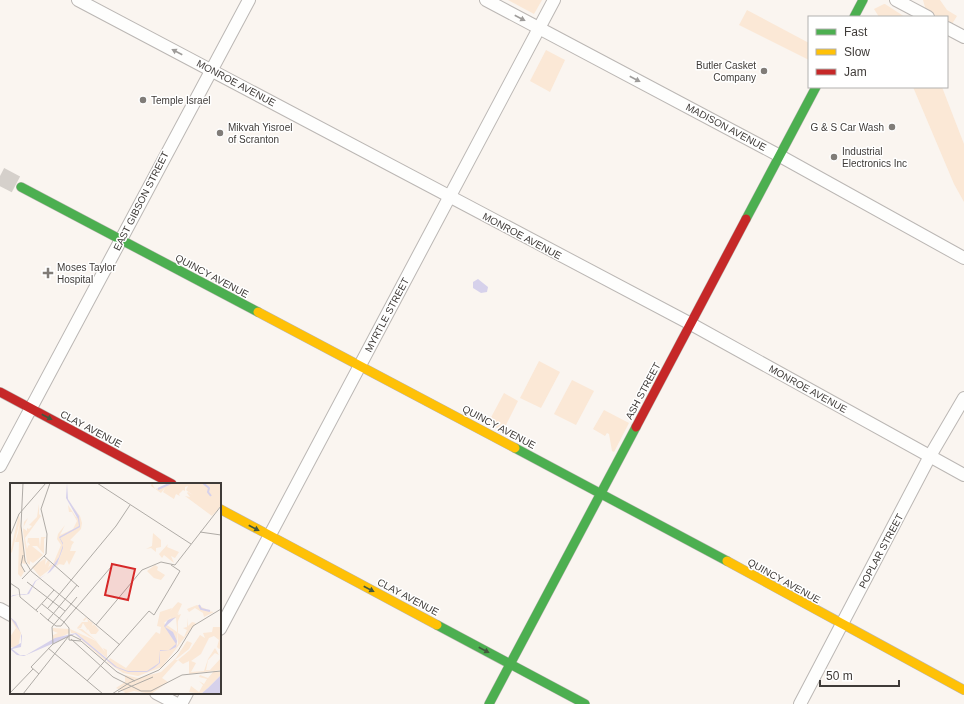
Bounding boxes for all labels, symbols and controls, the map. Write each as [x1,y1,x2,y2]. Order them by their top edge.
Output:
one-way arrow [514,15,526,22]
legend [808,16,948,88]
text: Fast [844,25,868,39]
text: Slow [844,45,870,59]
one-way arrow [171,49,183,55]
street label: MONROE AVENUE [195,58,278,109]
place label: Butler Casket Company [696,60,756,83]
text: Jam [844,65,867,79]
marker: Butler Casket Company [759,66,769,76]
one-way arrow [629,76,641,82]
marker: Temple Israel [138,95,148,105]
place label: Temple Israel [151,95,210,106]
street label: MADISON AVENUE [684,101,768,153]
place label: Mikvah Yisroel of Scranton [228,122,292,145]
place label: G & S Car Wash [810,122,884,133]
marker: G & S Car Wash [887,122,897,132]
marker: Mikvah Yisroel of Scranton [215,128,225,138]
place label: Industrial Electronics Inc [842,146,907,169]
street label: EAST GIBSON STREET [111,150,171,252]
marker: Industrial Electronics Inc [829,152,839,162]
street label: MONROE AVENUE [481,211,564,262]
street label: QUINCY AVENUE [174,252,251,300]
place label: Moses Taylor Hospital [57,262,116,285]
marker: Moses Taylor Hospital [42,267,54,279]
street label: MYRTLE STREET [363,276,411,354]
street label: ASH STREET [623,361,663,421]
street label: MONROE AVENUE [767,363,849,415]
street label: QUINCY AVENUE [461,403,538,451]
street label: CLAY AVENUE [58,408,124,450]
one-way arrow [41,414,53,421]
inset map [10,483,221,694]
street label: POPLAR STREET [857,512,905,590]
one-way arrow [249,524,260,531]
street label: QUINCY AVENUE [746,556,823,606]
street label: CLAY AVENUE [375,576,441,618]
one-way arrow [363,585,375,592]
one-way arrow [478,646,490,653]
scale bar [820,662,899,688]
text: 50 m [826,669,853,683]

